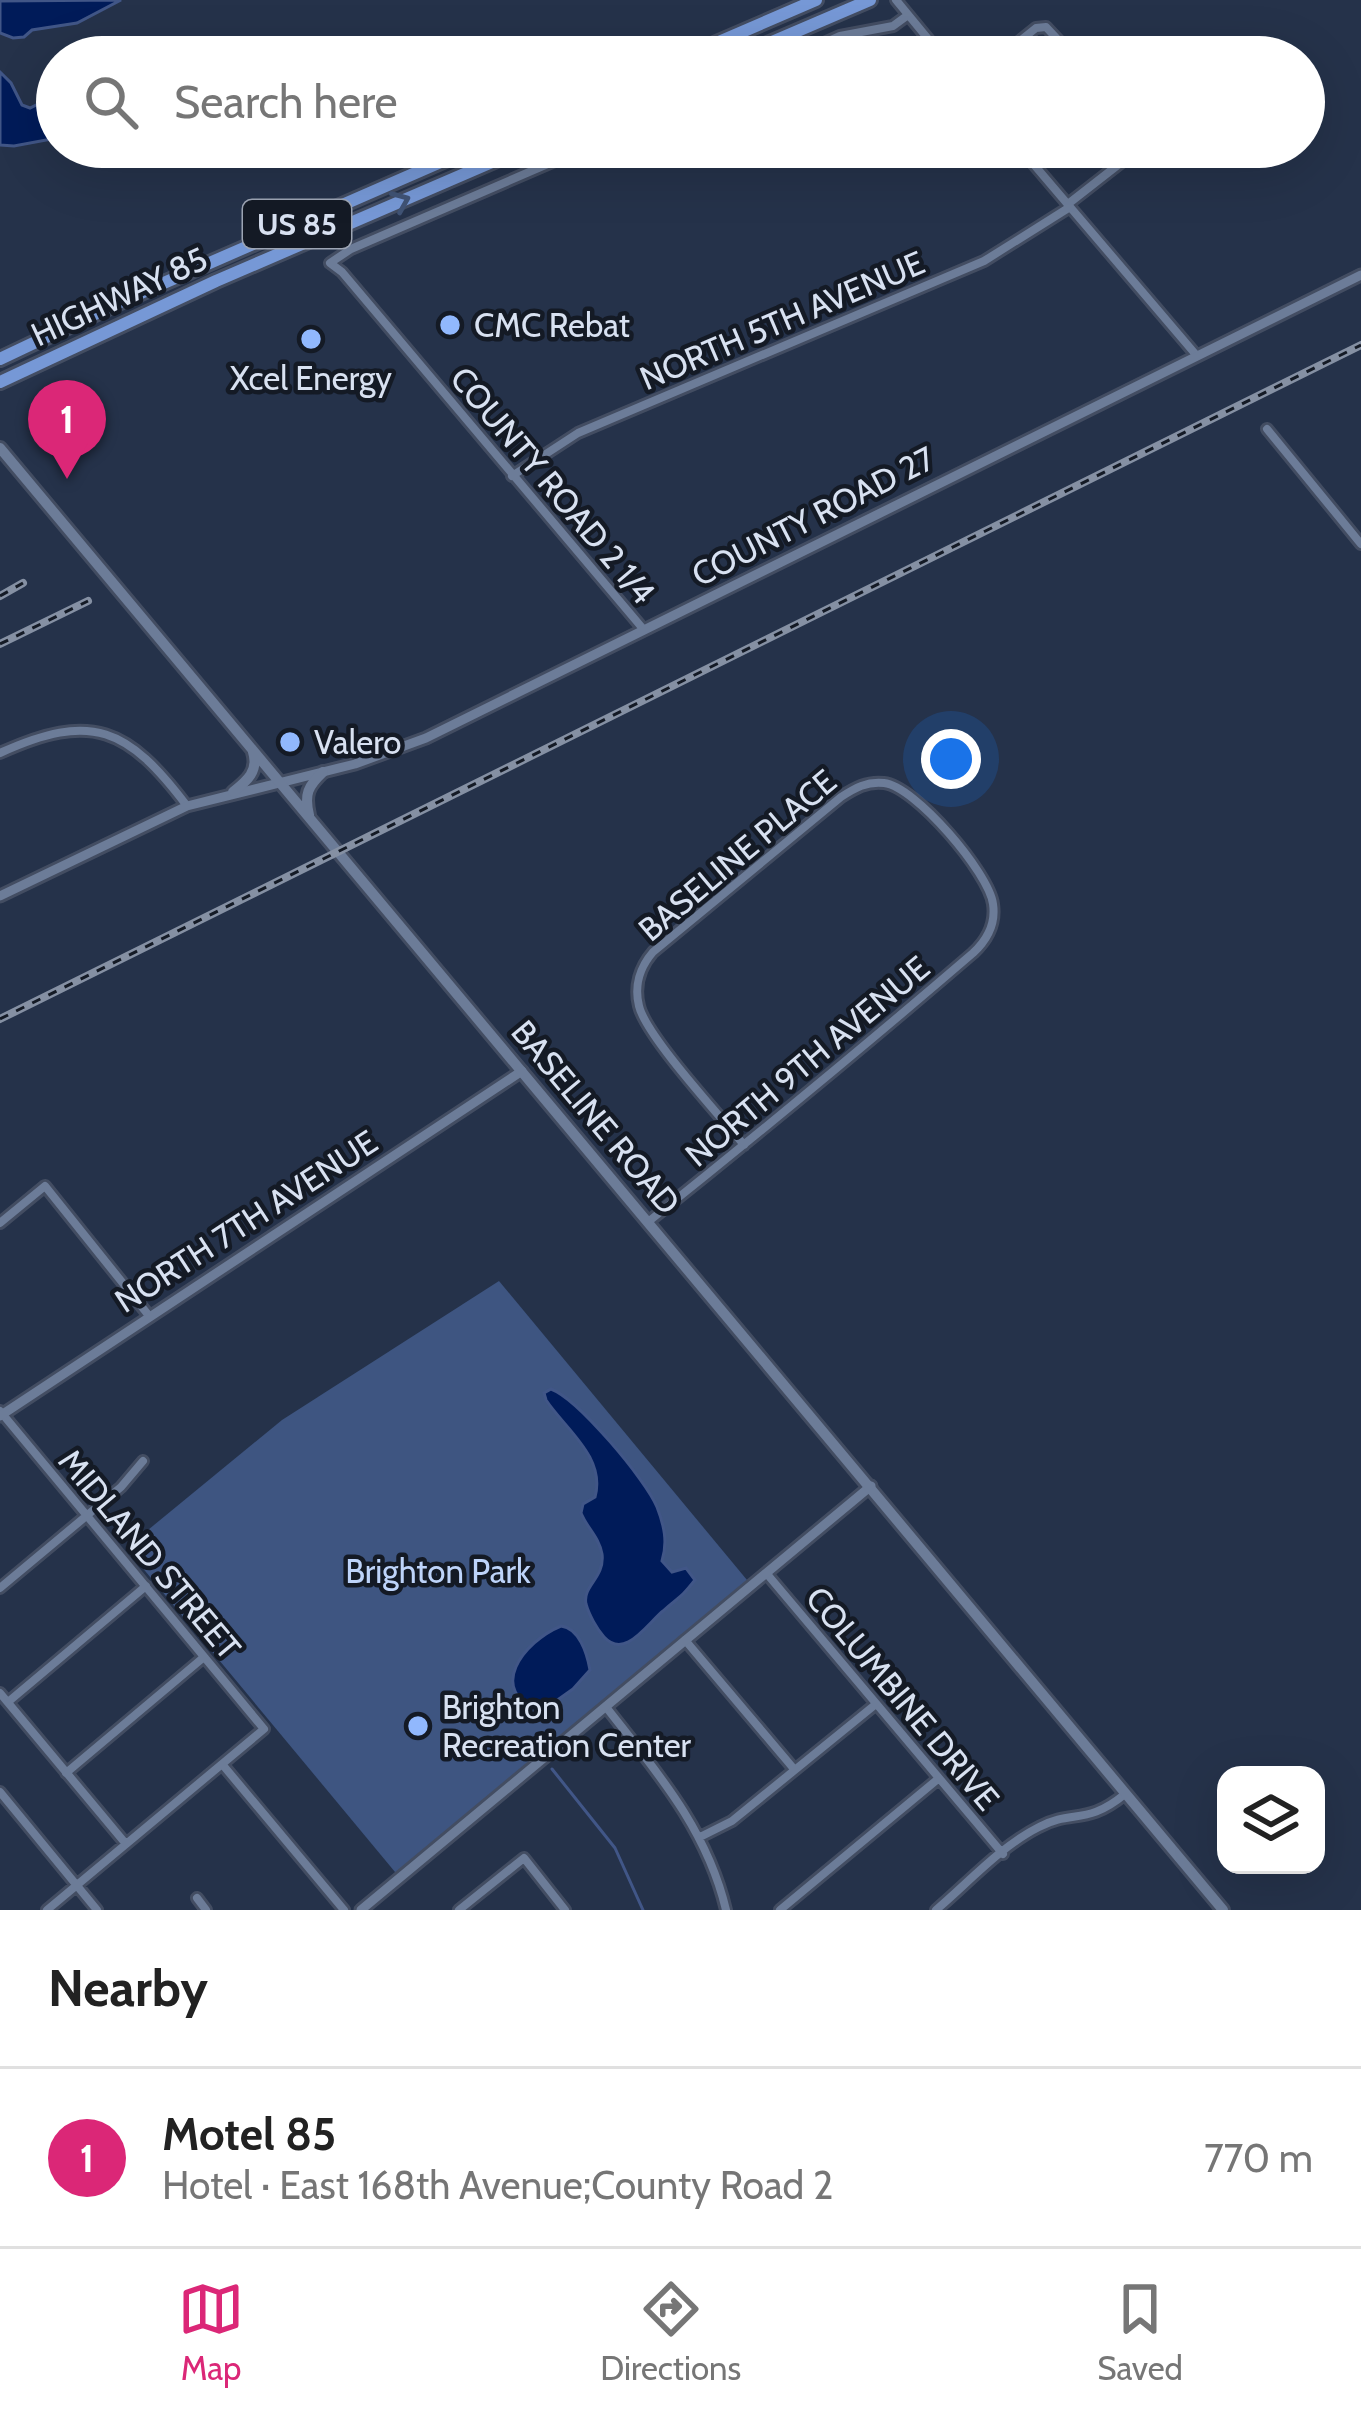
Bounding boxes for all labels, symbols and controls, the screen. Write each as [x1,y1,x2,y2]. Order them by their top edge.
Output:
search box [36,36,1325,168]
icon: search [78,69,144,135]
text: Search here [174,75,398,129]
one-way arrow [389,191,410,215]
road number: US 85 [243,200,351,248]
street label: HIGHWAY 85 [25,238,213,354]
street label: NORTH 5TH AVENUE [634,242,930,398]
place label: CMC Rebat [474,305,630,345]
marker: CMC Rebat [437,312,463,338]
marker: Xcel Energy [298,326,324,352]
place label: Xcel Energy [230,358,392,398]
street label: COUNTY ROAD 2 1/4 [442,358,664,612]
pin: 1 [28,380,106,479]
street label: COUNTY ROAD 27 [685,437,941,594]
place label: Valero [314,722,401,762]
marker: Valero [277,729,303,755]
your location [921,729,981,789]
street label: BASELINE PLACE [630,761,844,949]
street label: NORTH 9TH AVENUE [677,947,937,1175]
street label: BASELINE ROAD [503,1012,689,1222]
street label: NORTH 7TH AVENUE [107,1121,385,1321]
street label: MIDLAND STREET [51,1441,250,1667]
park label: Brighton Park [345,1551,531,1591]
street label: COLUMBINE DRIVE [798,1578,1008,1818]
place label: Brighton Recreation Center [442,1687,692,1765]
marker: Brighton Recreation Center [405,1713,431,1739]
map controls [1217,1766,1325,1874]
button: layers [1217,1766,1325,1874]
text: Nearby [48,1957,208,2019]
text: Motel 85 [162,2107,336,2161]
text: 1 [80,2134,94,2182]
text: 770 m [1204,2134,1313,2182]
text: Hotel · East 168th Avenue;County Road 2 [162,2161,833,2209]
tab: Map [178,2276,244,2388]
tab: Directions [600,2276,741,2388]
tab: Saved [1097,2276,1183,2388]

